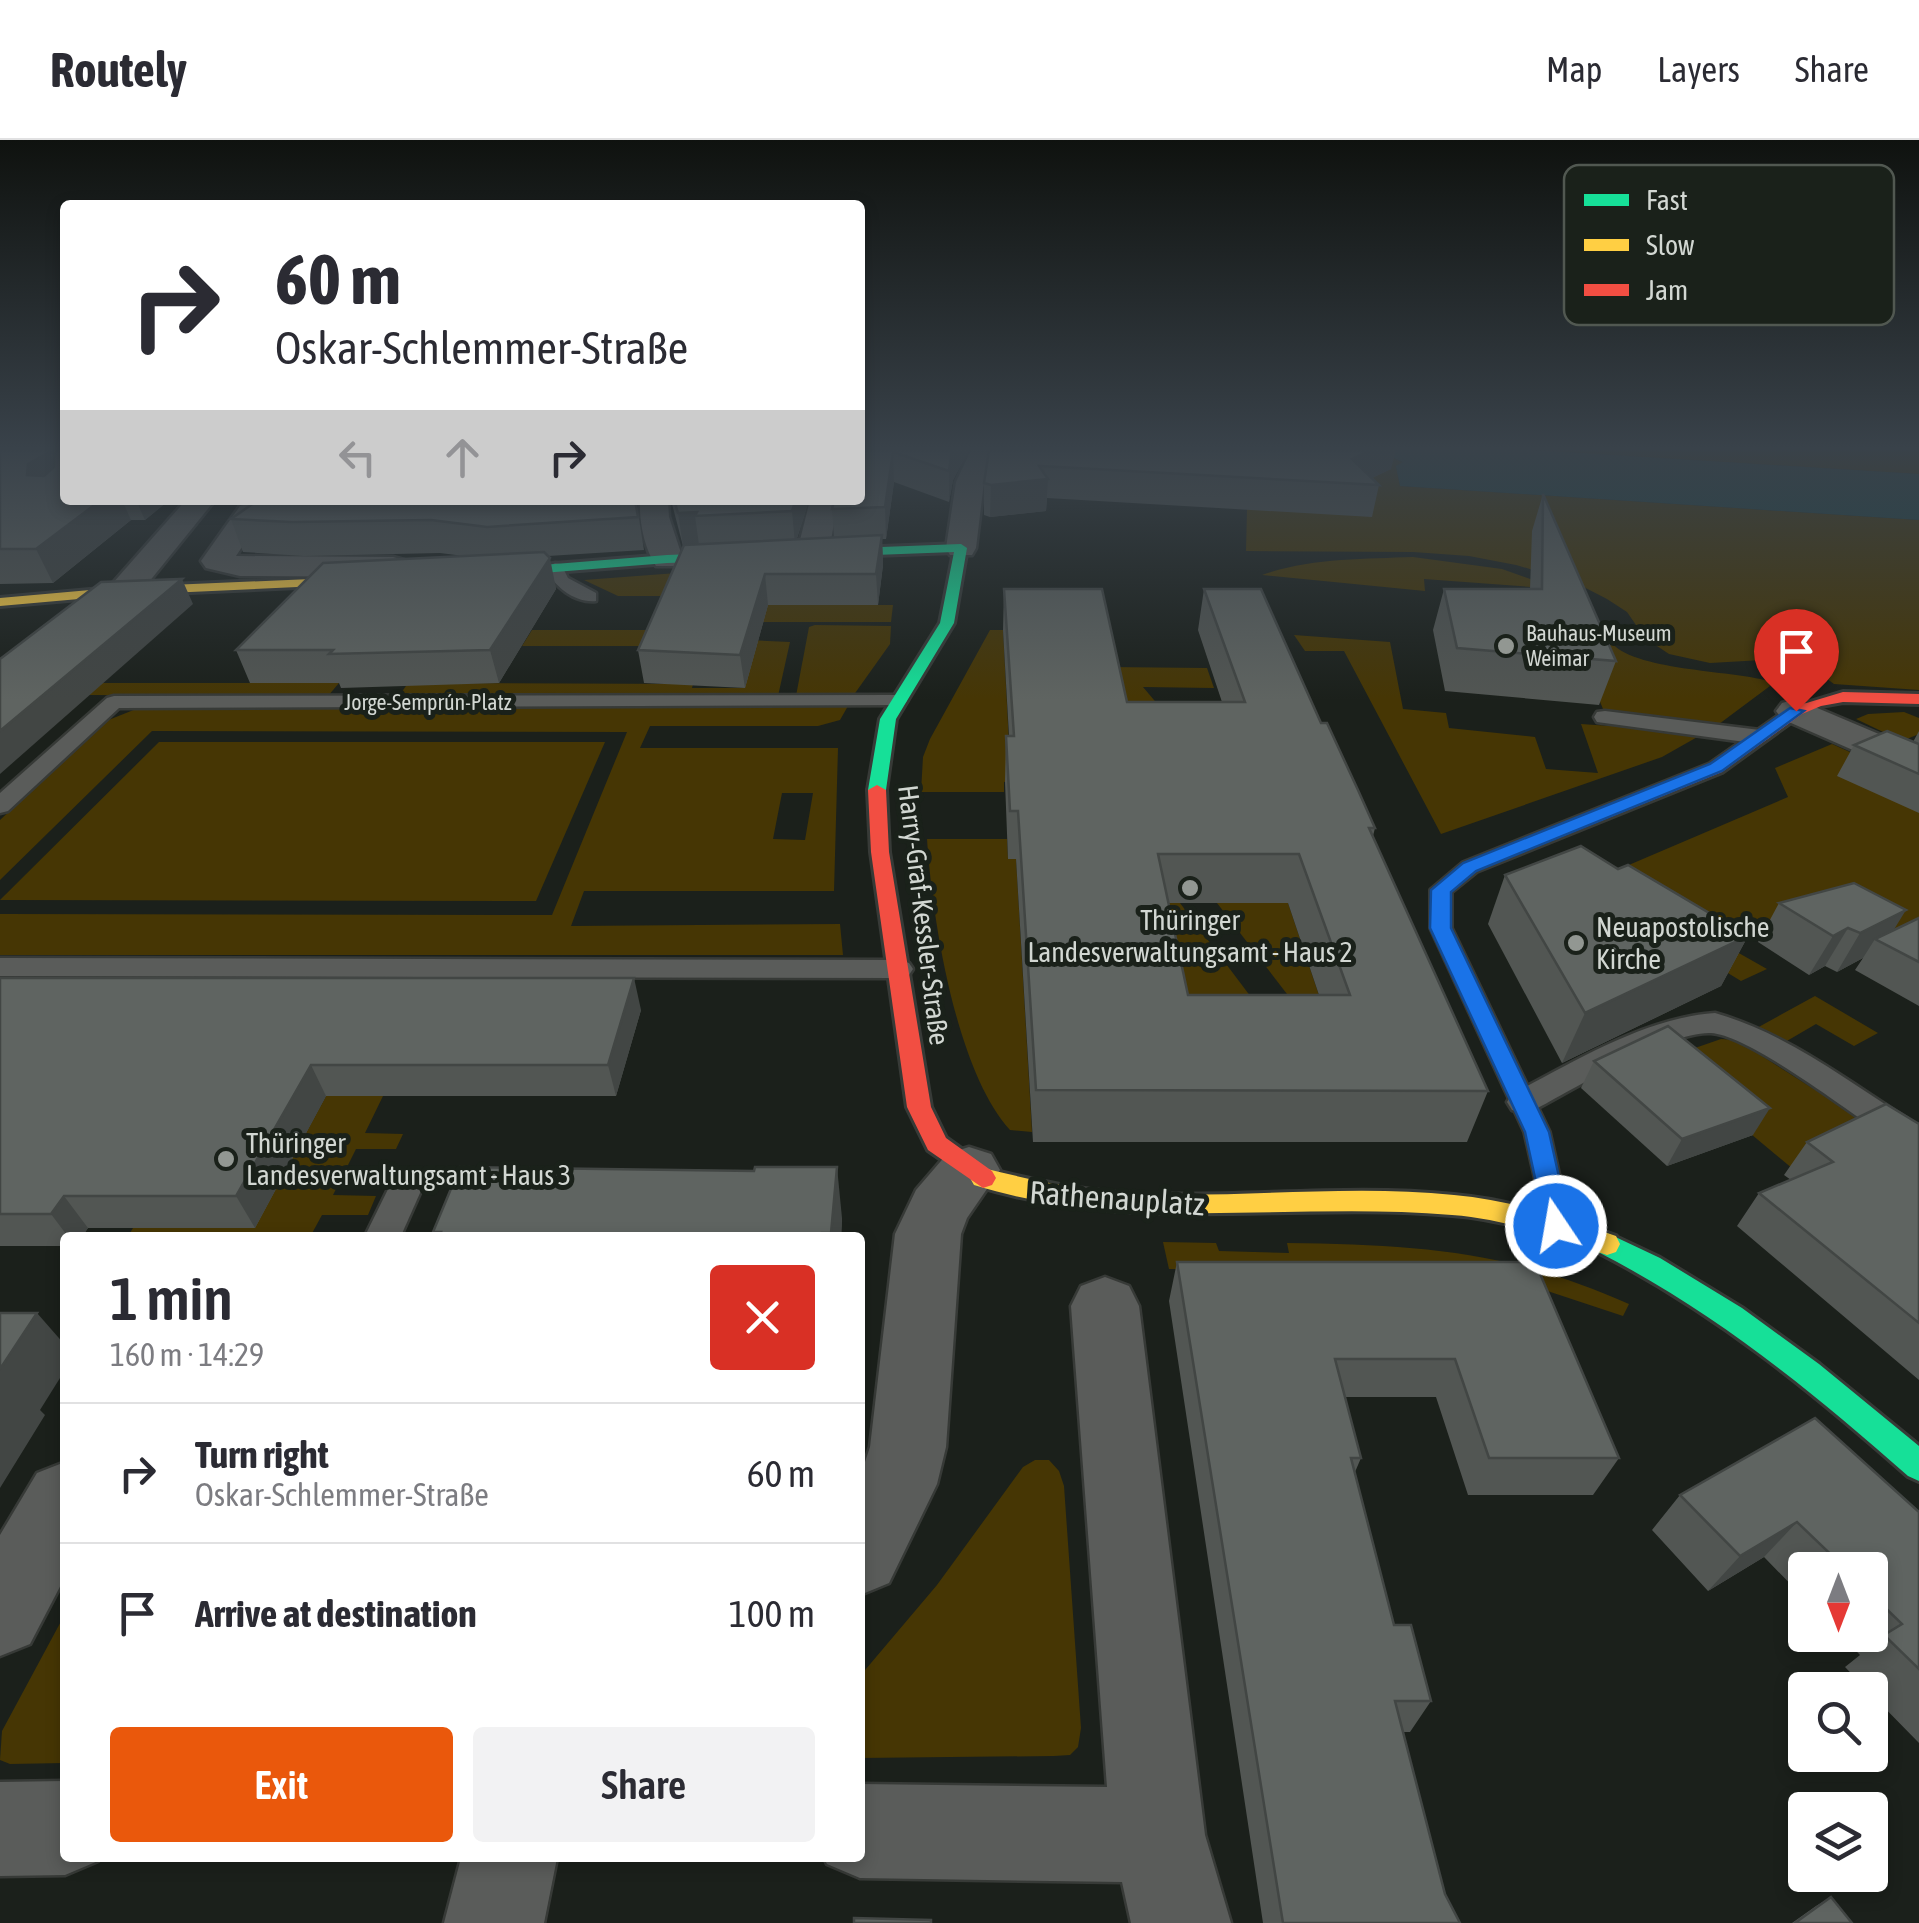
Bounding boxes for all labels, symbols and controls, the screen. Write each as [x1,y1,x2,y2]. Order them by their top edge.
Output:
text: Routely [50,42,187,97]
text: Map [1546,49,1602,89]
text: Layers [1657,49,1740,89]
text: Share [1795,49,1869,89]
legend [1564,165,1894,325]
text: Fast [1646,184,1688,216]
text: Slow [1646,229,1695,261]
text: 60 m [275,239,401,319]
icon: right [110,240,240,370]
text: Jam [1646,274,1688,306]
text: Oskar-Schlemmer-Straße [275,322,688,374]
icon: left [330,430,385,485]
icon: ahead [435,430,490,485]
icon: right [540,430,595,485]
pin [1754,609,1839,712]
place label: Bauhaus-Museum Weimar [1526,620,1672,671]
icon: arrive [1769,624,1824,679]
marker: Bauhaus-Museum Weimar [1495,635,1517,657]
street label: Jorge-Semprún-Platz [344,689,512,715]
street label: Harry-Graf-Kessler-Straße [892,783,956,1047]
marker: Thüringer Landesverwaltungsamt - Haus 2 [1179,877,1201,899]
place label: Thüringer Landesverwaltungsamt - Haus 2 [1027,904,1353,968]
place label: Neuapostolische Kirche [1596,911,1769,975]
marker: Neuapostolische Kirche [1565,932,1587,954]
place label: Thüringer Landesverwaltungsamt - Haus 3 [246,1127,571,1191]
marker: Thüringer Landesverwaltungsamt - Haus 3 [215,1148,237,1170]
street label: Rathenauplatz [1028,1173,1206,1223]
position arrow [1504,1174,1608,1278]
text: 1 min [110,1264,233,1333]
button: close [710,1265,815,1370]
text: 160 m · 14:29 [110,1336,264,1373]
text: Turn right [195,1433,329,1476]
icon: right [110,1446,165,1501]
text: 60 m [747,1452,815,1495]
text: Oskar-Schlemmer-Straße [195,1476,489,1513]
north arrow [1788,1552,1888,1652]
map controls [1788,1552,1888,1892]
icon: arrive [110,1586,165,1641]
text: Arrive at destination [195,1592,477,1635]
text: 100 m [729,1592,815,1635]
button: search [1788,1672,1888,1772]
button: Exit [110,1727,453,1842]
button: Share [473,1727,815,1842]
button: layers [1788,1792,1888,1892]

